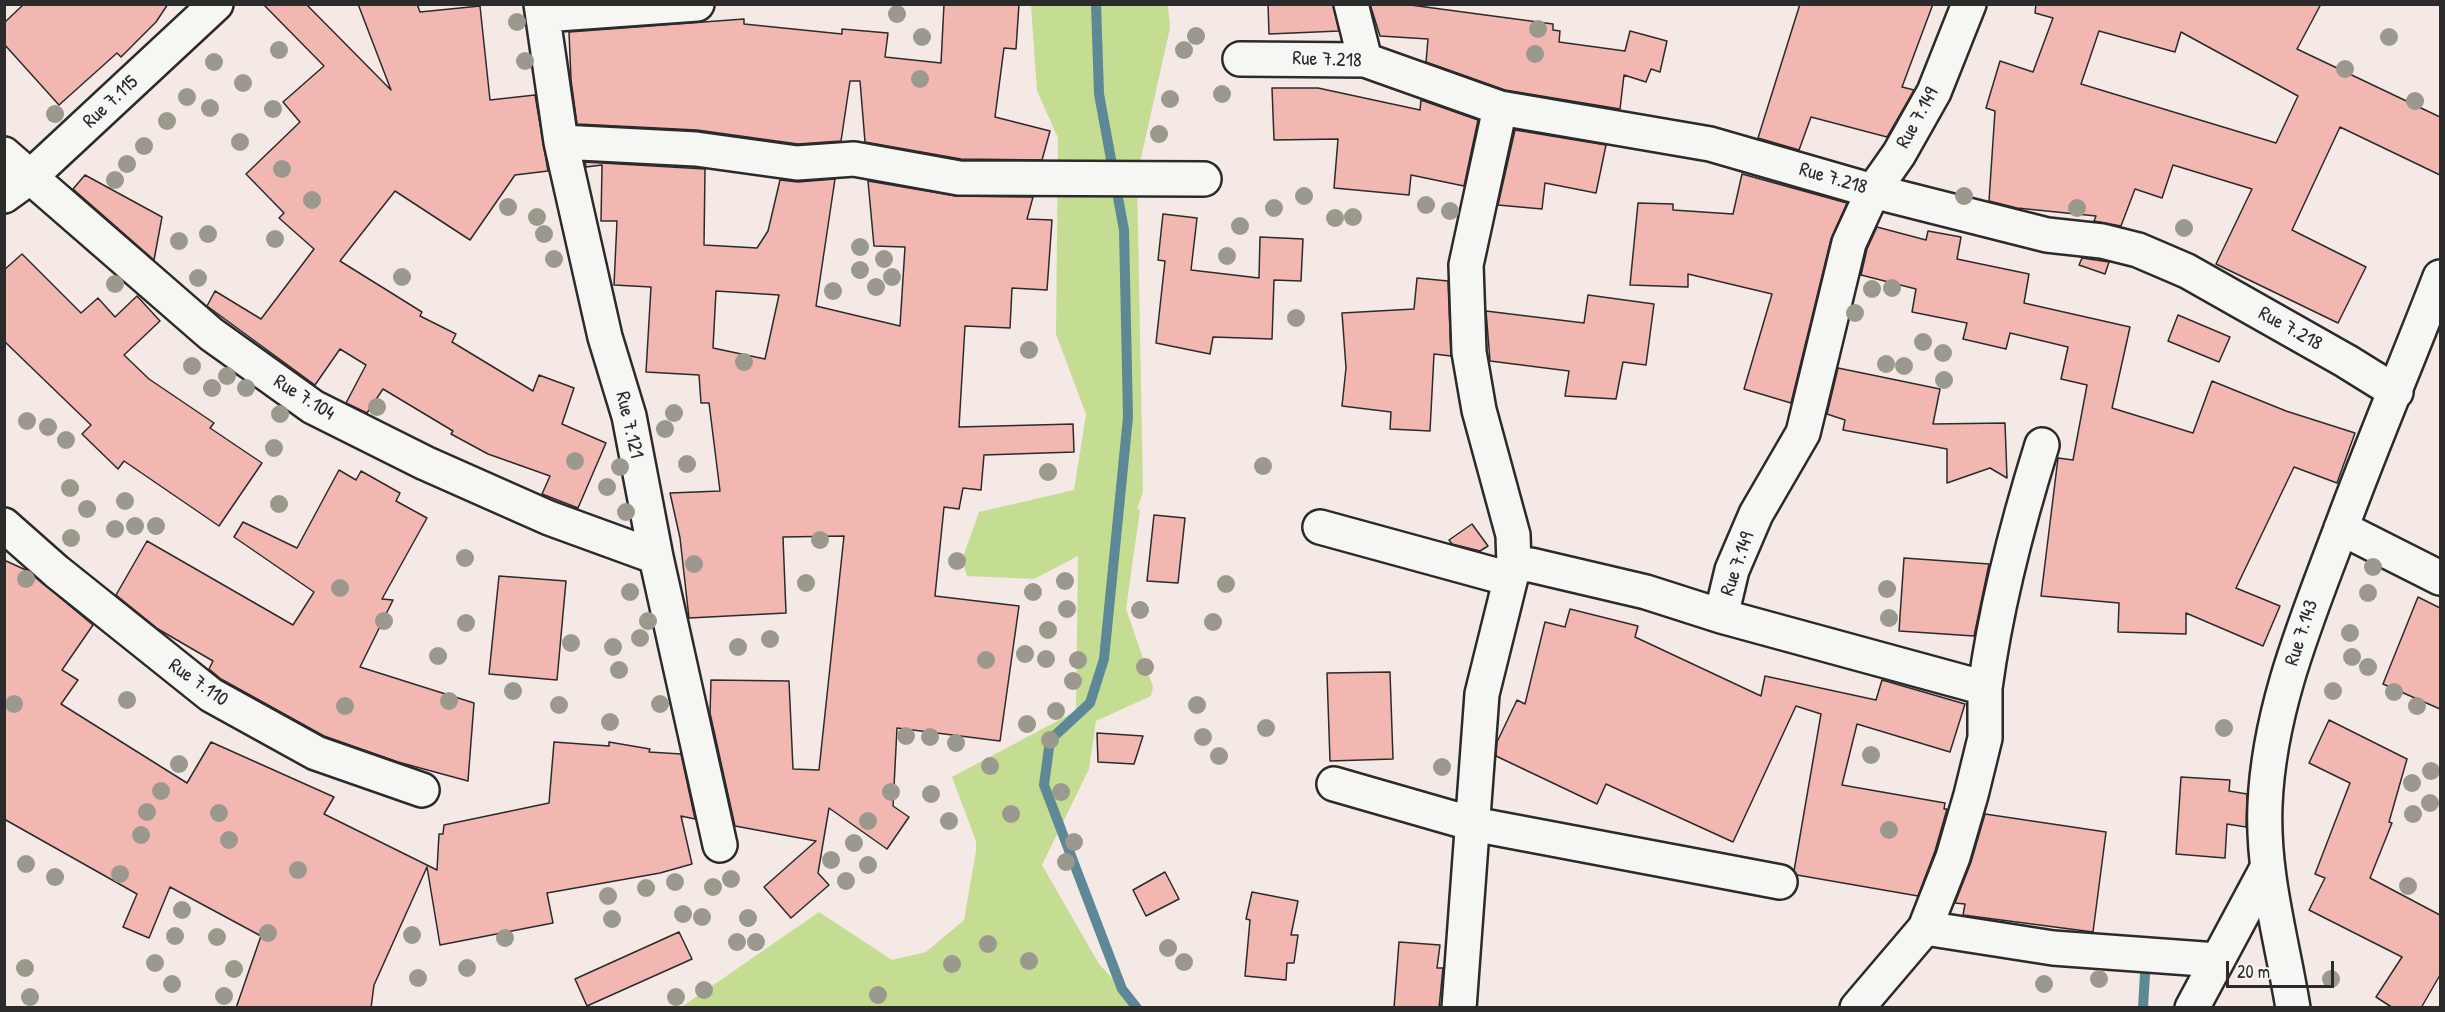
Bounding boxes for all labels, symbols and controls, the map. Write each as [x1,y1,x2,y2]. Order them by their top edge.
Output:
street label: Rue 7.218 [1292,47,1362,73]
street label: Rue 7.115 [78,70,144,134]
street label: Rue 7.149 [1892,83,1944,153]
street label: Rue 7.218 [1796,158,1870,200]
street label: Rue 7.218 [2254,302,2326,356]
street label: Rue 7.104 [269,370,339,426]
street label: Rue 7.121 [610,389,648,461]
street label: Rue 7.149 [1716,529,1760,599]
street label: Rue 7.143 [2280,597,2324,669]
street label: Rue 7.110 [164,654,232,712]
scale bar [2229,949,2337,987]
text: 20 m [2237,959,2270,984]

